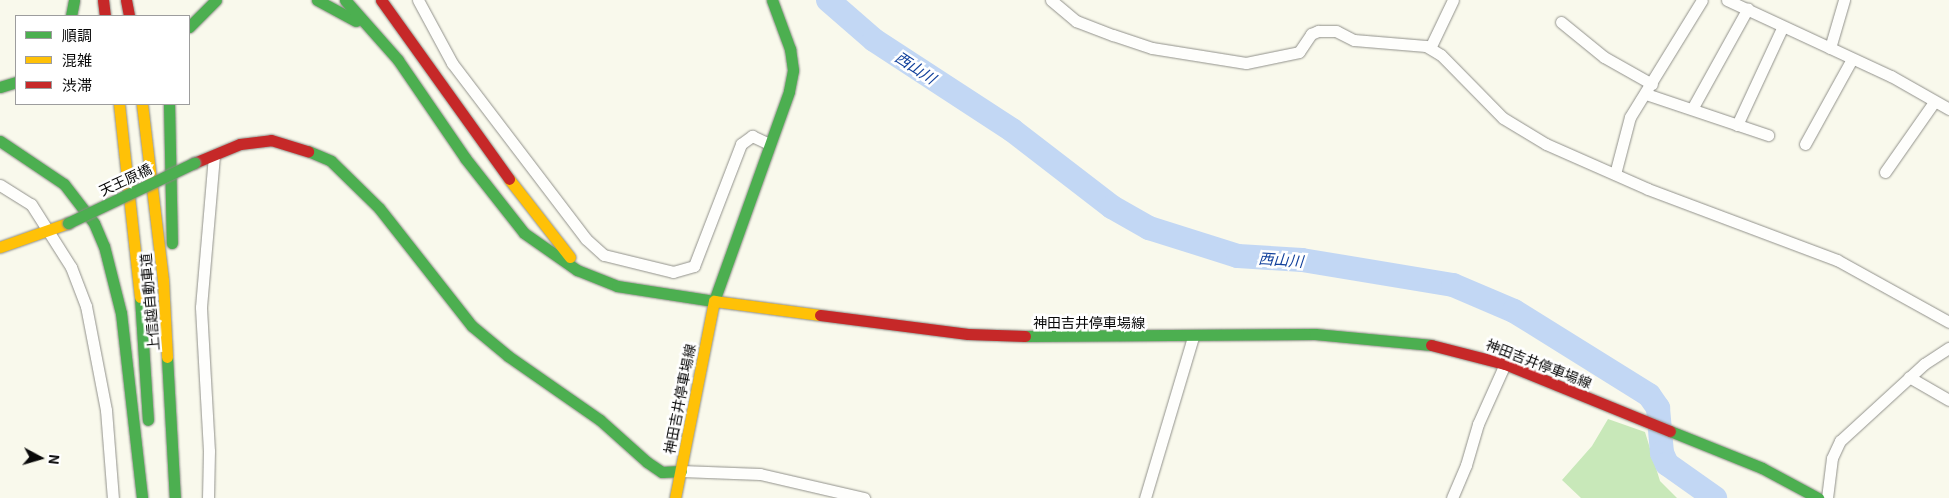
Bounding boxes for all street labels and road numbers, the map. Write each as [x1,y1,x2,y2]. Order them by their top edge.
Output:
street label: 天王原橋 [96,160,154,198]
street label: 上信越自動車道 [136,252,162,352]
street label: 神田吉井停車場線 [1033,314,1145,330]
street label: 神田吉井停車場線 [1484,335,1594,391]
street label: 神田吉井停車場線 [660,342,698,456]

